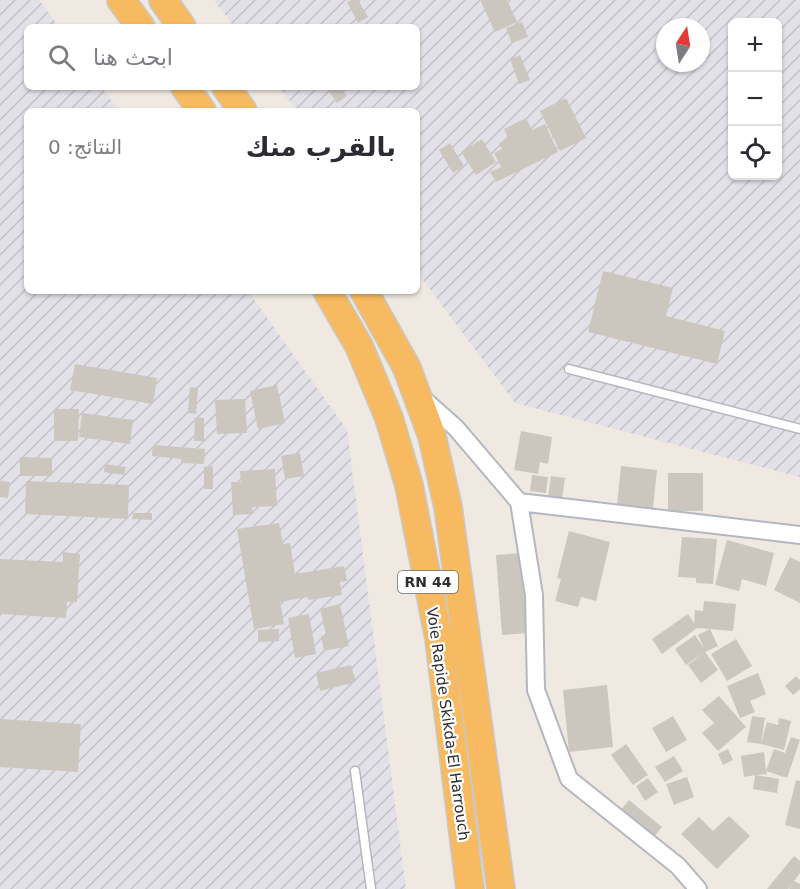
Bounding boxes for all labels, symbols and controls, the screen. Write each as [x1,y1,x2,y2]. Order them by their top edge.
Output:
north arrow [656,18,710,72]
map controls [728,18,782,180]
button: + [728,18,782,72]
search box [24,24,420,90]
icon: search [45,41,78,74]
text: ابحث هنا [93,45,173,70]
button: − [728,72,782,126]
button: locate [728,126,782,180]
text: بالقرب منك [246,132,396,162]
text: النتائج: 0 [48,135,122,159]
road number: RN 44 [398,571,458,593]
street label: Voie Rapide Skikda-El Harrouch [423,606,473,842]

